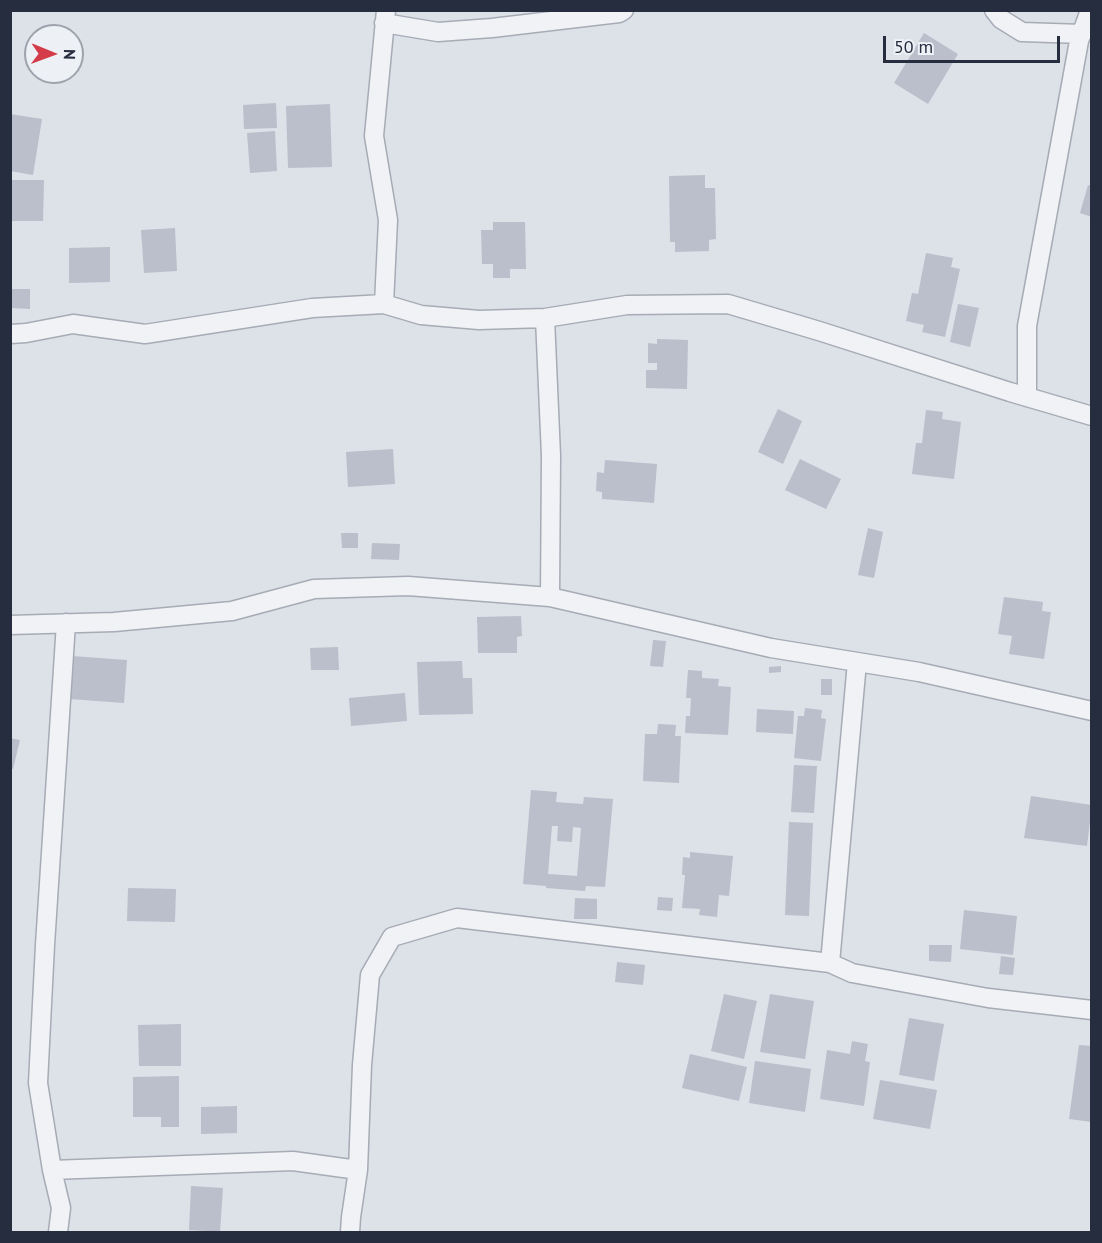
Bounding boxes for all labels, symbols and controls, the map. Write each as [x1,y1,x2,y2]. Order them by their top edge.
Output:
north arrow [24,24,84,84]
scale bar [886,24,1063,62]
text: 50 m [894,35,933,58]
text: N [60,49,80,60]

